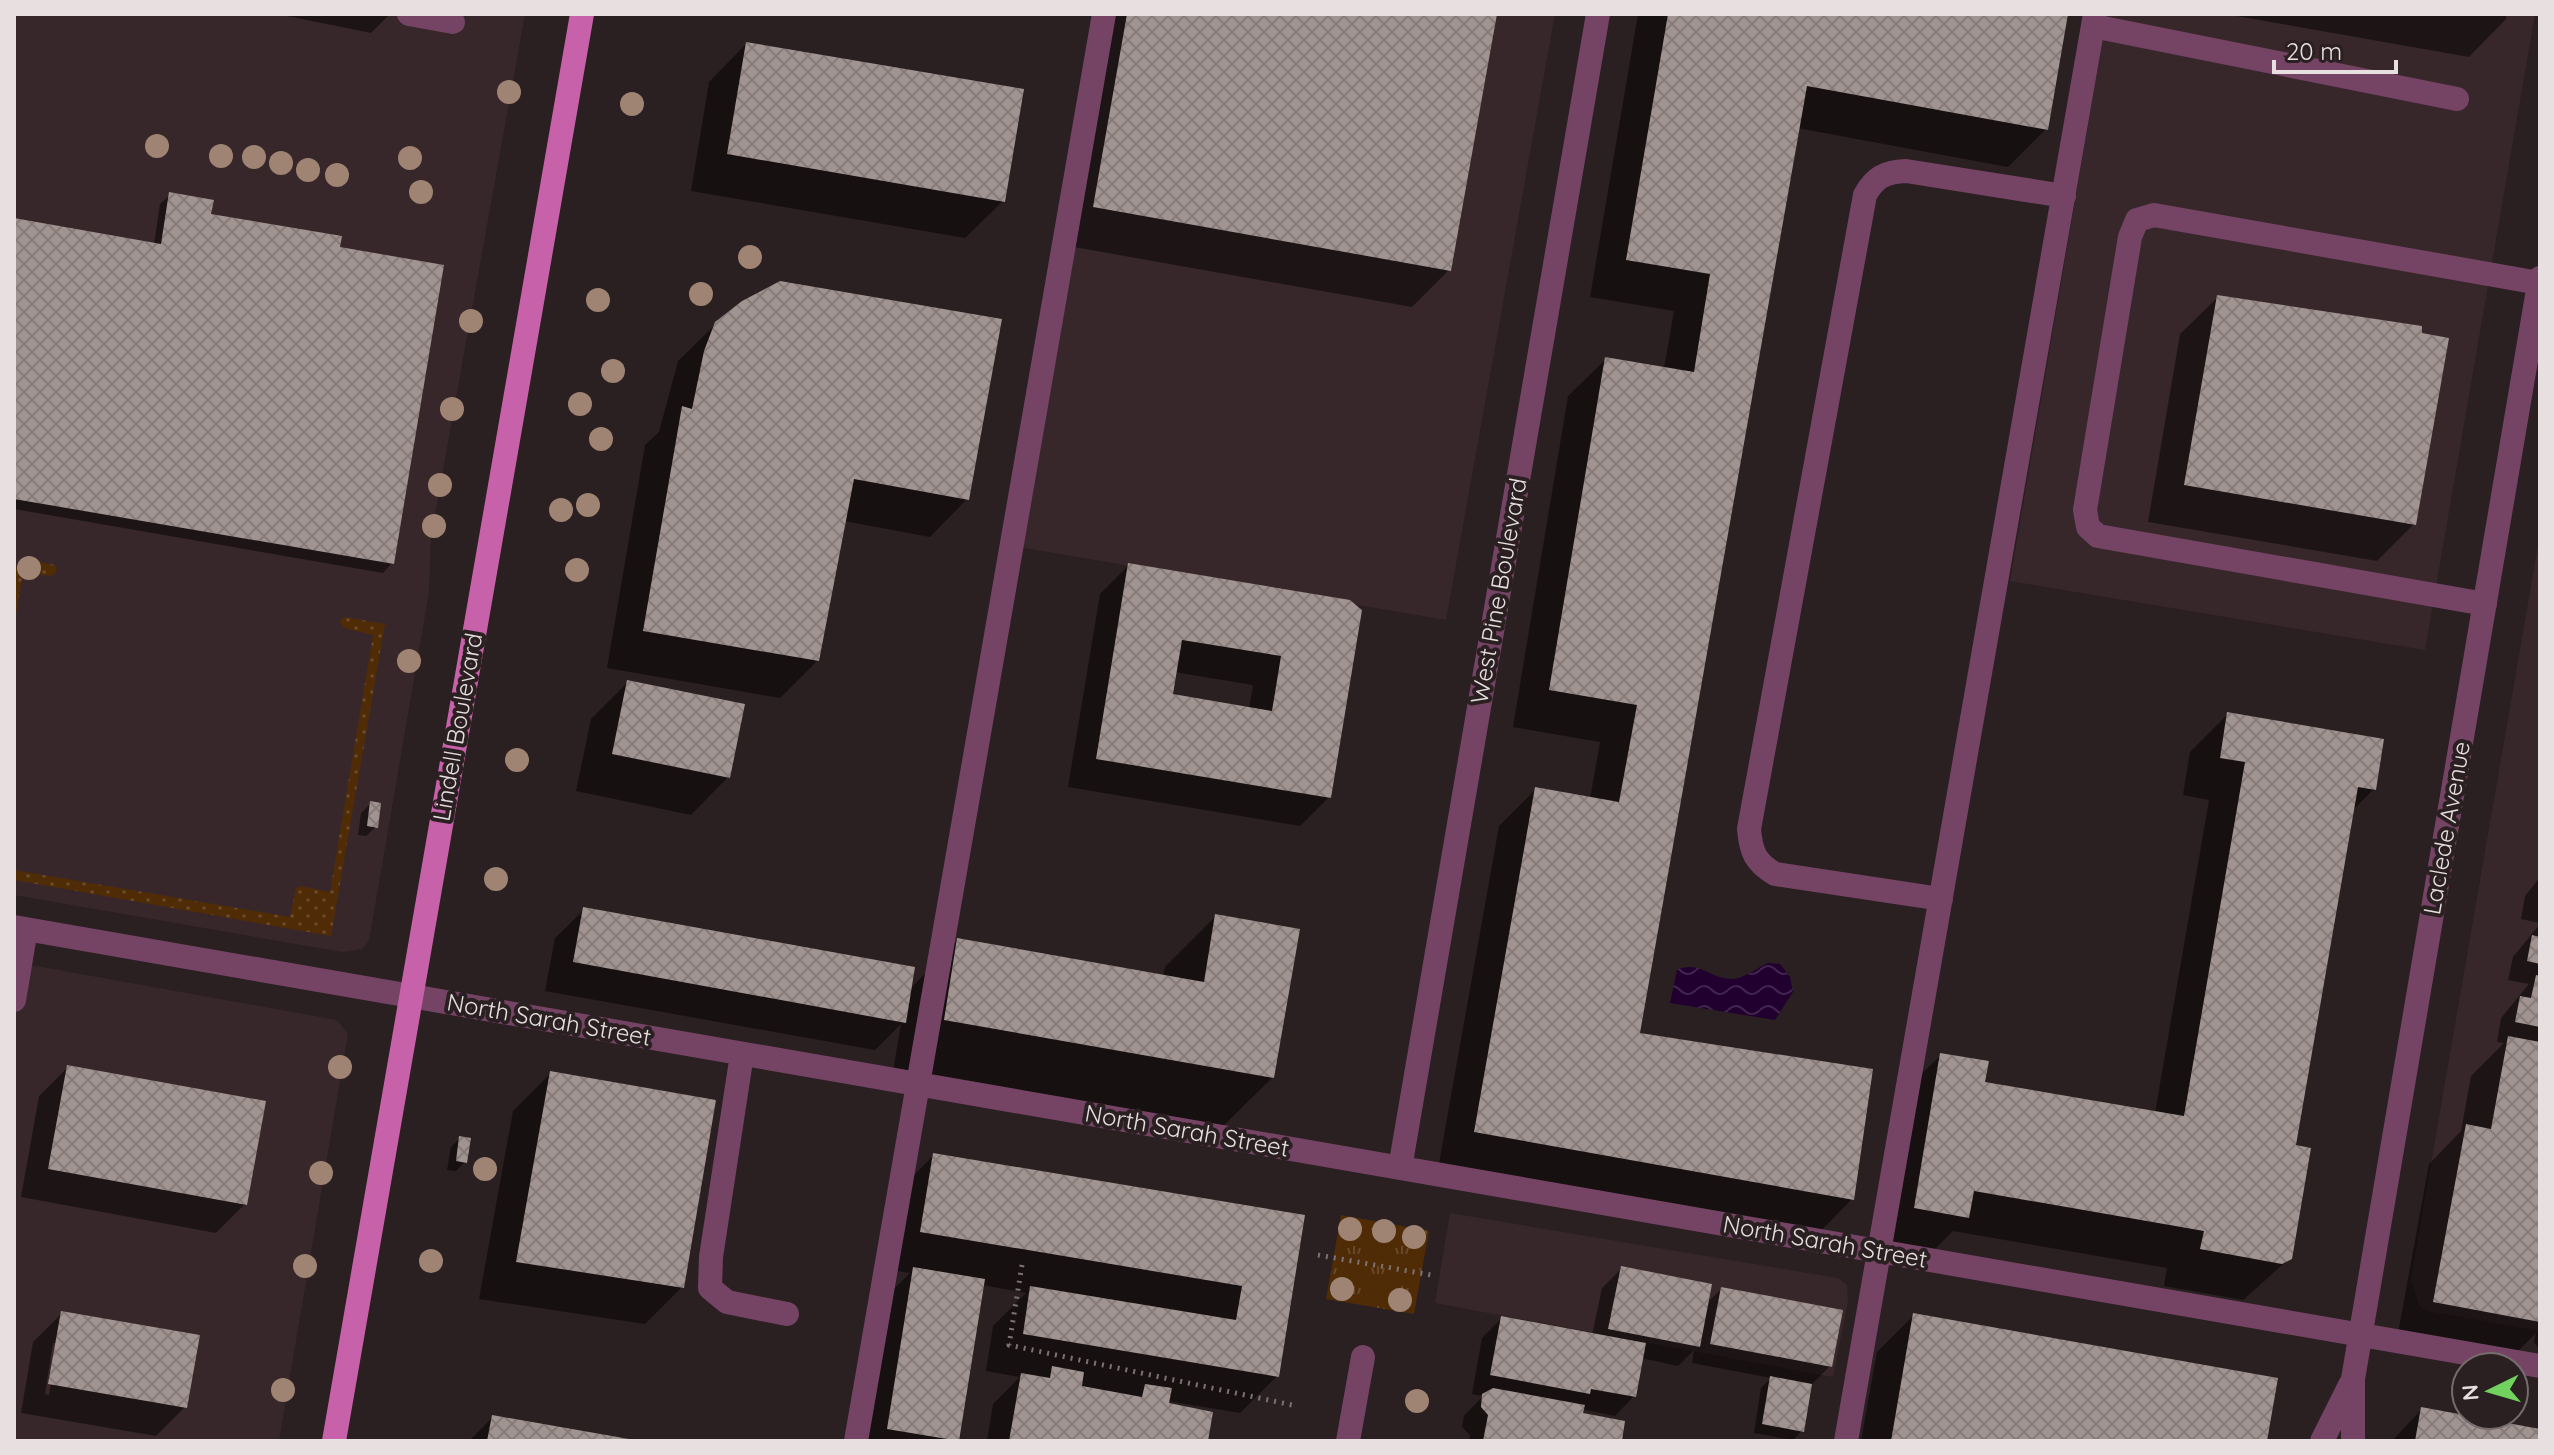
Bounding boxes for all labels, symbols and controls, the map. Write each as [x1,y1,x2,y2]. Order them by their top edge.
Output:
scale bar [2274,24,2396,74]
text: 20 m [2286,36,2342,66]
street label: West Pine Boulevard [1463,476,1533,706]
street label: Lindell Boulevard [426,630,488,823]
street label: Laclede Avenue [2416,739,2476,917]
street label: North Sarah Street [445,986,654,1052]
street label: North Sarah Street [1083,1097,1292,1163]
street label: North Sarah Street [1721,1208,1930,1274]
north arrow [2450,1351,2530,1431]
text: N [2455,1383,2485,1402]

